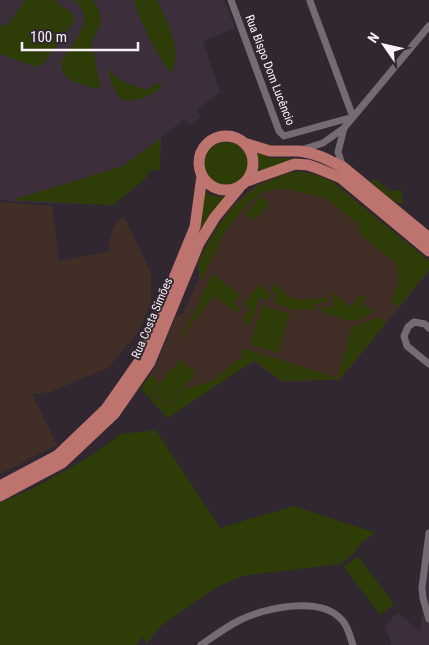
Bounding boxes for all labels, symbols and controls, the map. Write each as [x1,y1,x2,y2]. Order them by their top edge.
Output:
street label: Rua Bispo Dom Lucêncio [242,13,298,127]
scale bar [22,20,139,52]
north arrow [359,20,409,70]
text: 100 m [30,28,67,46]
text: N [364,30,382,46]
street label: Rua Costa Simões [129,276,175,360]

